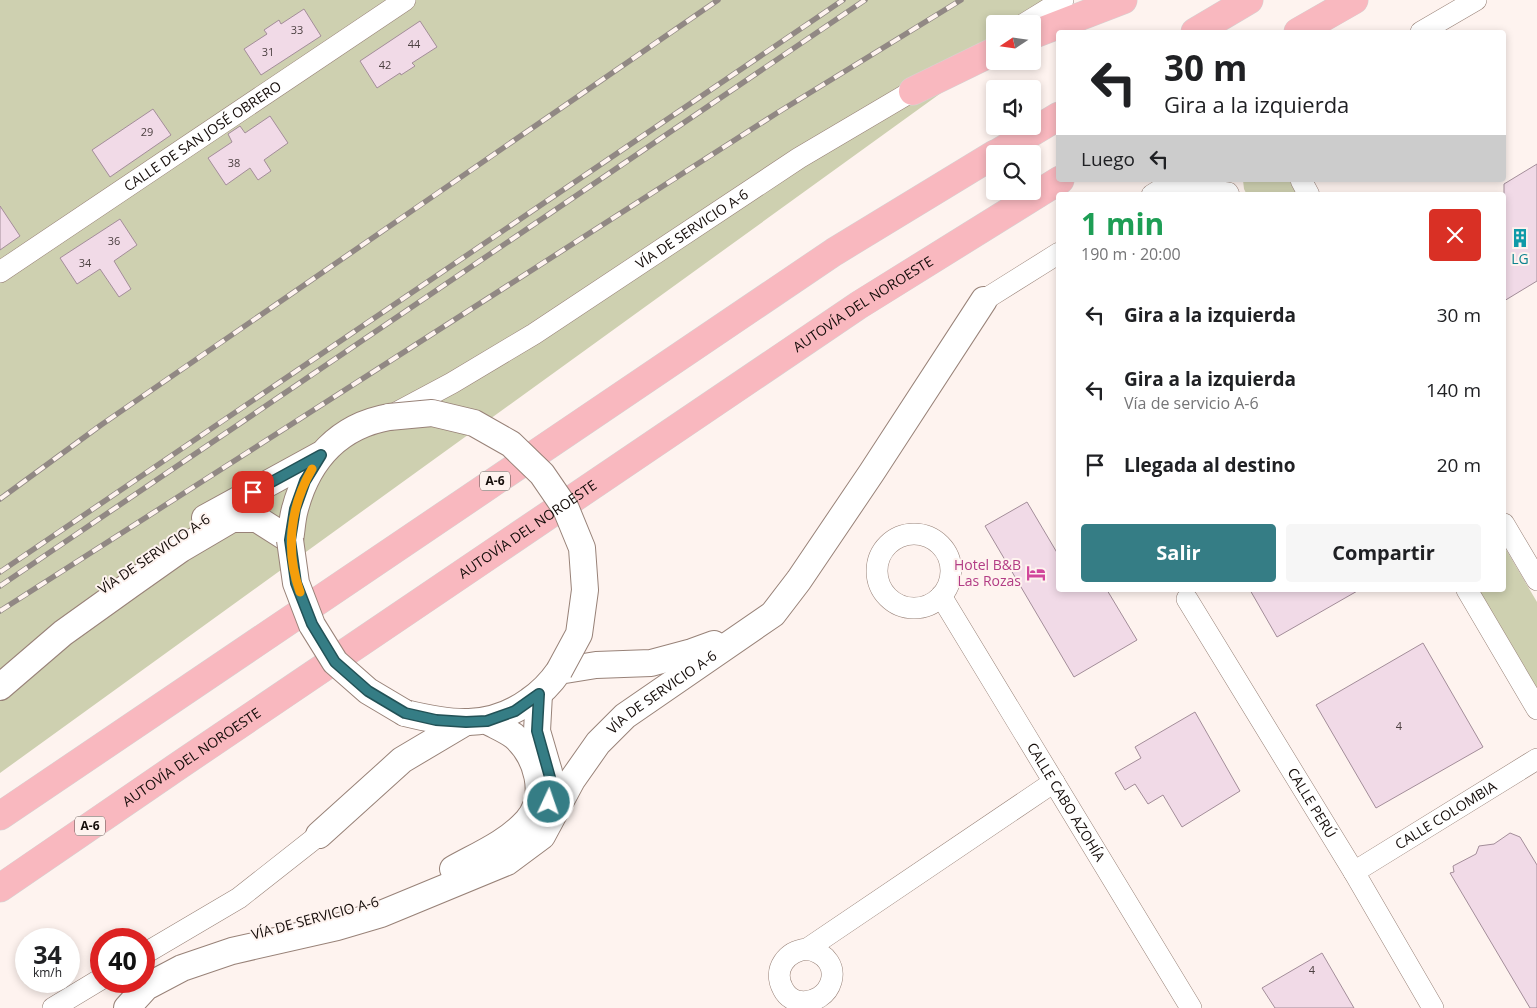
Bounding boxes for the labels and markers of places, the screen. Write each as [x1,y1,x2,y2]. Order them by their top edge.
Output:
building icon: LG [1509,227,1531,249]
place label: LG [1511,249,1529,268]
pin [232,471,274,513]
place label: Hotel B&B Las Rozas [954,555,1021,590]
hotel icon: Hotel B&B Las Rozas [1025,562,1047,584]

